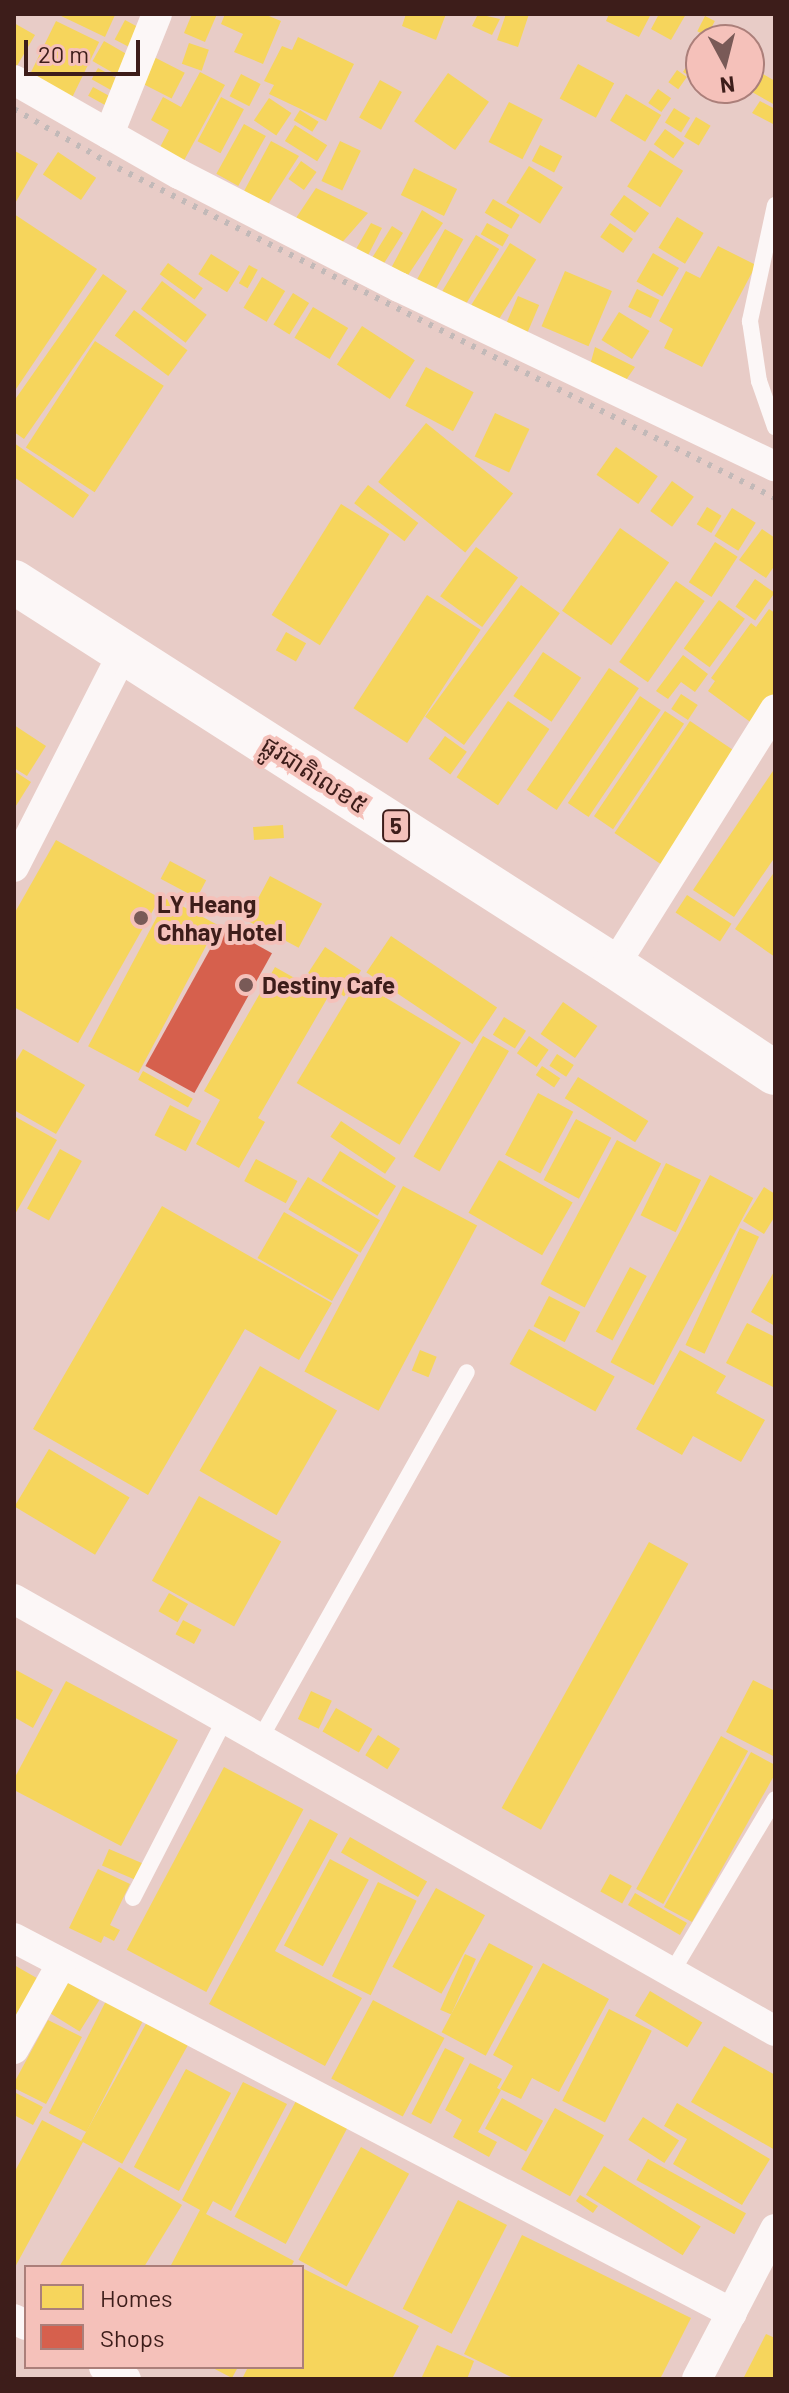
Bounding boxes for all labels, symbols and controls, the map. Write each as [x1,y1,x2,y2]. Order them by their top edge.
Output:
scale bar [28,24,144,74]
north arrow [685,24,765,104]
text: 20 m [38,39,89,68]
text: N [719,72,737,100]
street label: ផ្លូវជាតិលេខ៥ [257,729,373,819]
road number: 5 [382,808,410,844]
place label: LY Heang Chhay Hotel [157,890,283,946]
marker: LY Heang Chhay Hotel [132,909,150,927]
place label: Destiny Cafe [262,971,395,999]
marker: Destiny Cafe [237,976,255,994]
legend [24,2265,304,2369]
text: Homes [100,2283,173,2312]
text: Shops [100,2323,165,2352]

